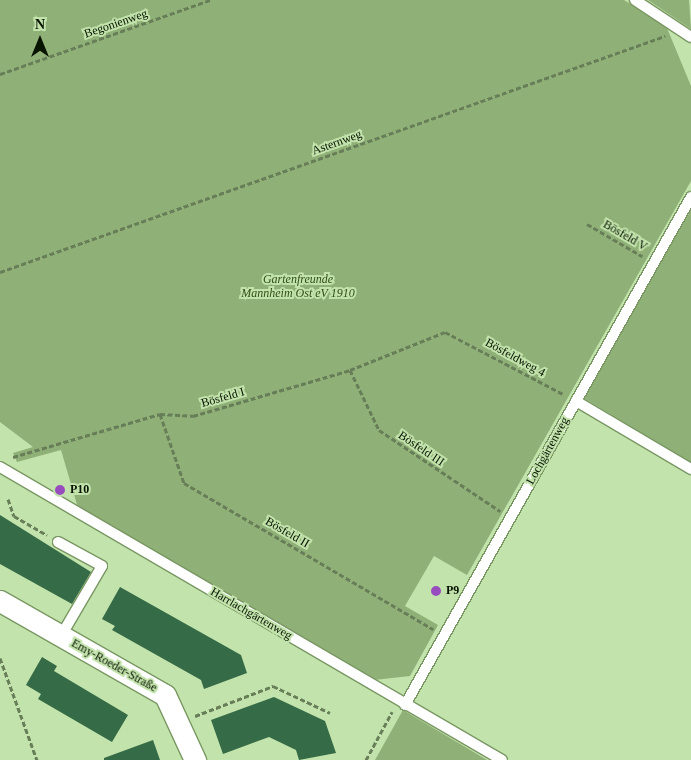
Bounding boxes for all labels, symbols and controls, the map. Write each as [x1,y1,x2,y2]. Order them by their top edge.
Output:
street label: Begonienweg [82,6,150,42]
north arrow [15,15,65,65]
text: N [35,17,45,32]
street label: Asternweg [310,127,364,159]
street label: Bösfeld V [600,218,650,254]
park label: Gartenfreunde Mannheim Ost eV 1910 [241,273,355,301]
street label: Bösfeldweg 4 [483,336,547,380]
street label: Bösfeld I [200,385,246,411]
street label: Lochgärtenweg [524,415,572,487]
street label: Bösfeld III [395,428,447,470]
place label: P10 [70,483,89,497]
marker: P10 [54,484,66,496]
street label: Bösfeld II [262,515,312,551]
place label: P9 [446,584,459,598]
street label: Harrlachgärtenweg [208,585,294,643]
marker: P9 [430,585,442,597]
street label: Emy-Roeder-Straße [69,636,159,696]

